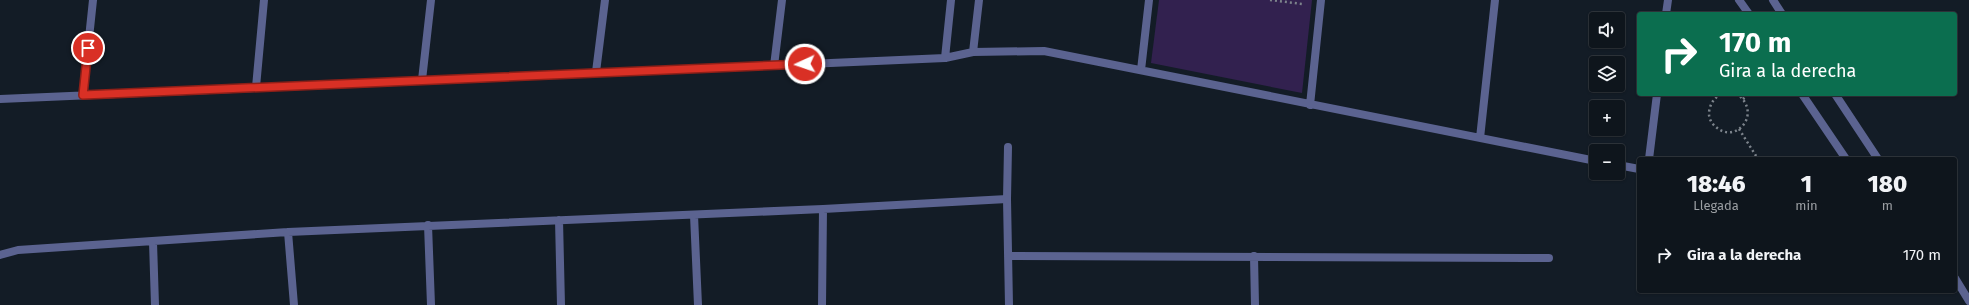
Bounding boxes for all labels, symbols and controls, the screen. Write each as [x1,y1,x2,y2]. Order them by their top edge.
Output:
map controls [1589,12,1625,180]
button: sound [1589,12,1625,48]
text: 170 m [1719,26,1791,59]
icon: right [1653,28,1705,80]
pin [71,31,105,65]
icon: arrive [77,37,99,59]
position arrow [784,43,826,85]
button: layers [1589,56,1625,92]
text: Gira a la derecha [1719,60,1856,82]
button: + [1589,100,1625,136]
button: − [1589,144,1625,180]
text: 18:46 [1687,170,1745,198]
text: 1 [1801,170,1812,198]
text: 180 [1867,170,1907,198]
text: Llegada [1693,198,1739,213]
text: min [1795,198,1818,213]
text: m [1882,198,1893,213]
icon: right [1653,244,1675,266]
text: Gira a la derecha [1687,246,1801,264]
text: 170 m [1903,246,1941,264]

